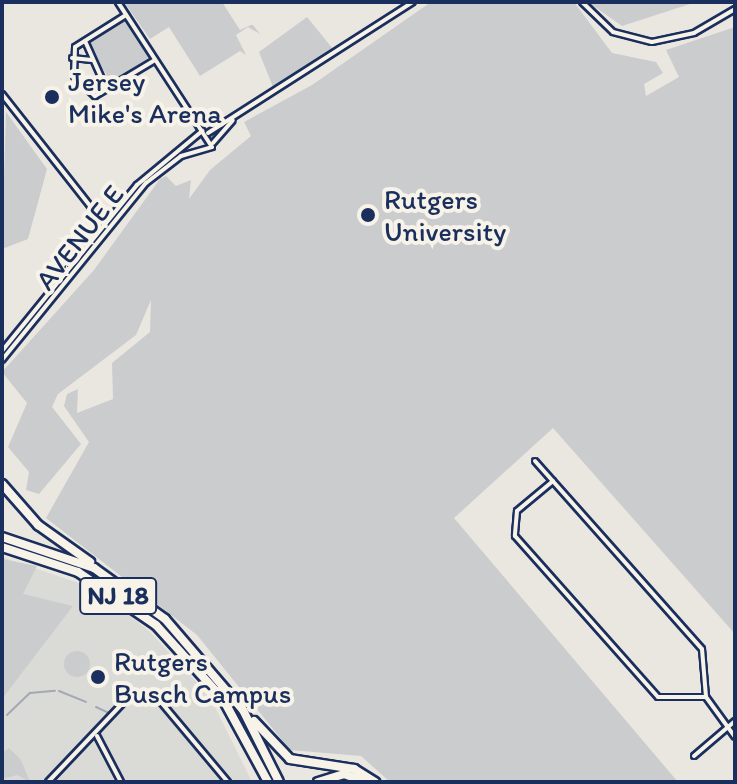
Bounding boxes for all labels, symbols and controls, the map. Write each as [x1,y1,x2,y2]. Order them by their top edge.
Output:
place label: Jersey Mike's Arena [68,64,220,130]
marker: Jersey Mike's Arena [43,88,61,106]
street label: AVENUE E [28,178,130,296]
place label: Rutgers University [384,182,506,248]
marker: Rutgers University [359,206,377,224]
road number: NJ 18 [78,574,158,618]
place label: Rutgers Busch Campus [114,644,292,710]
marker: Rutgers Busch Campus [89,668,107,686]

